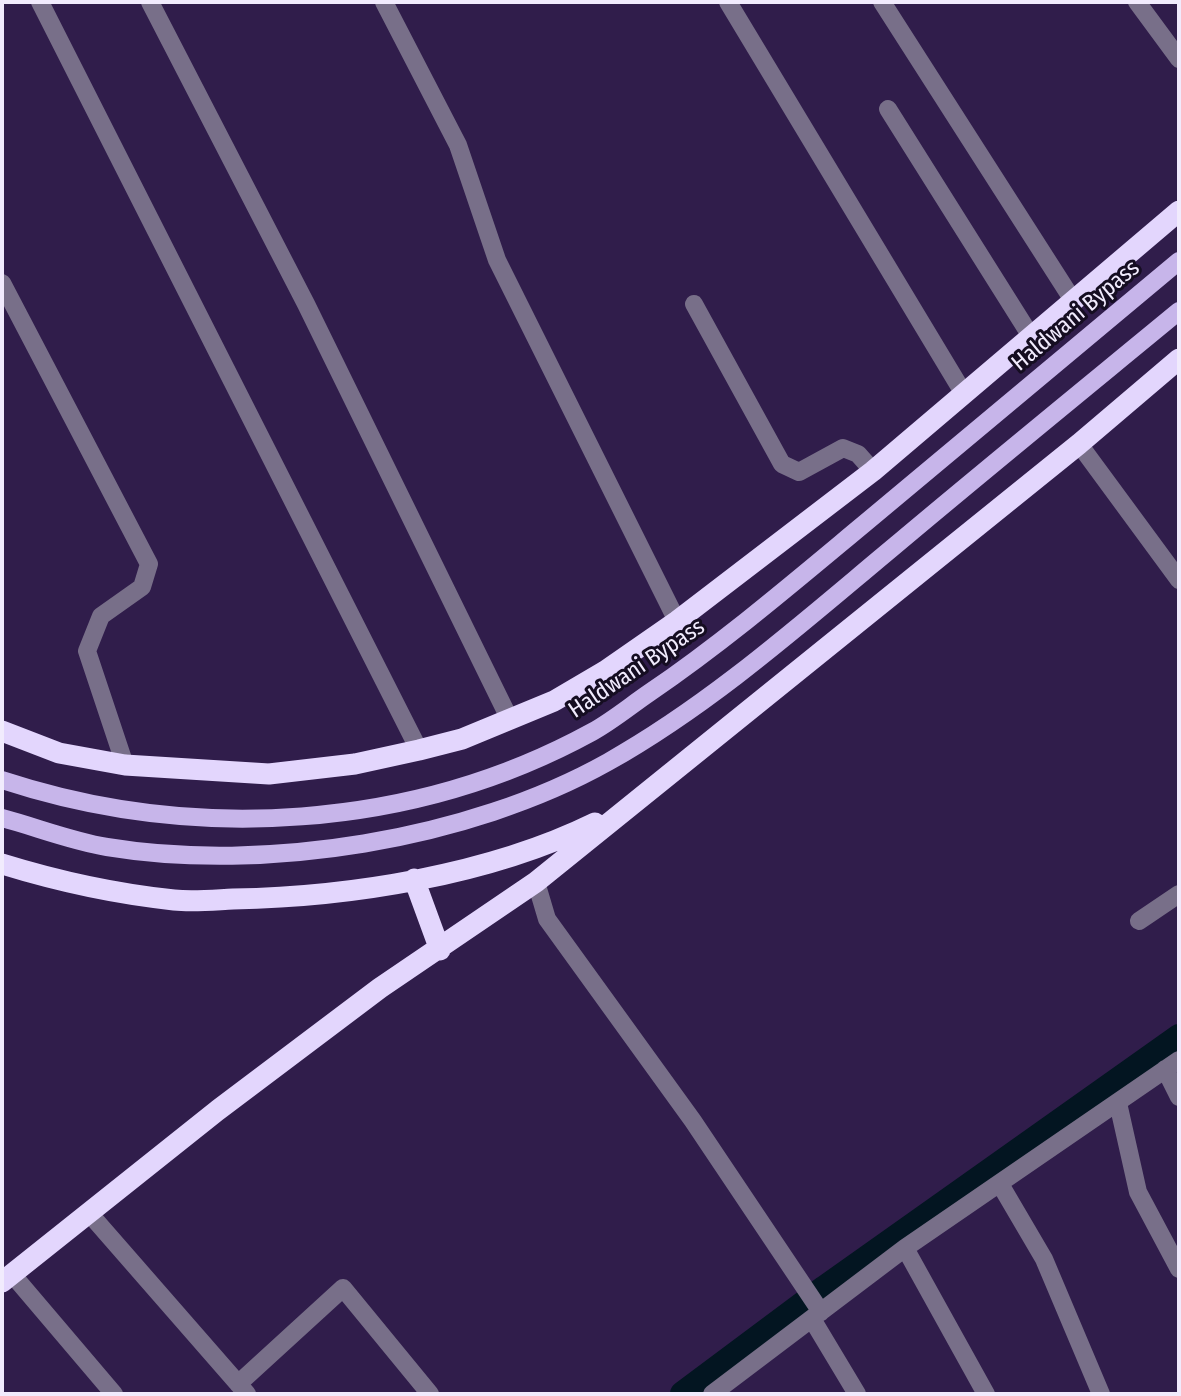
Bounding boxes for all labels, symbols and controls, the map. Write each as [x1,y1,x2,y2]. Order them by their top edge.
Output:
street label: Haldwani Bypass [1007,255,1145,377]
street label: Haldwani Bypass [564,613,710,725]

